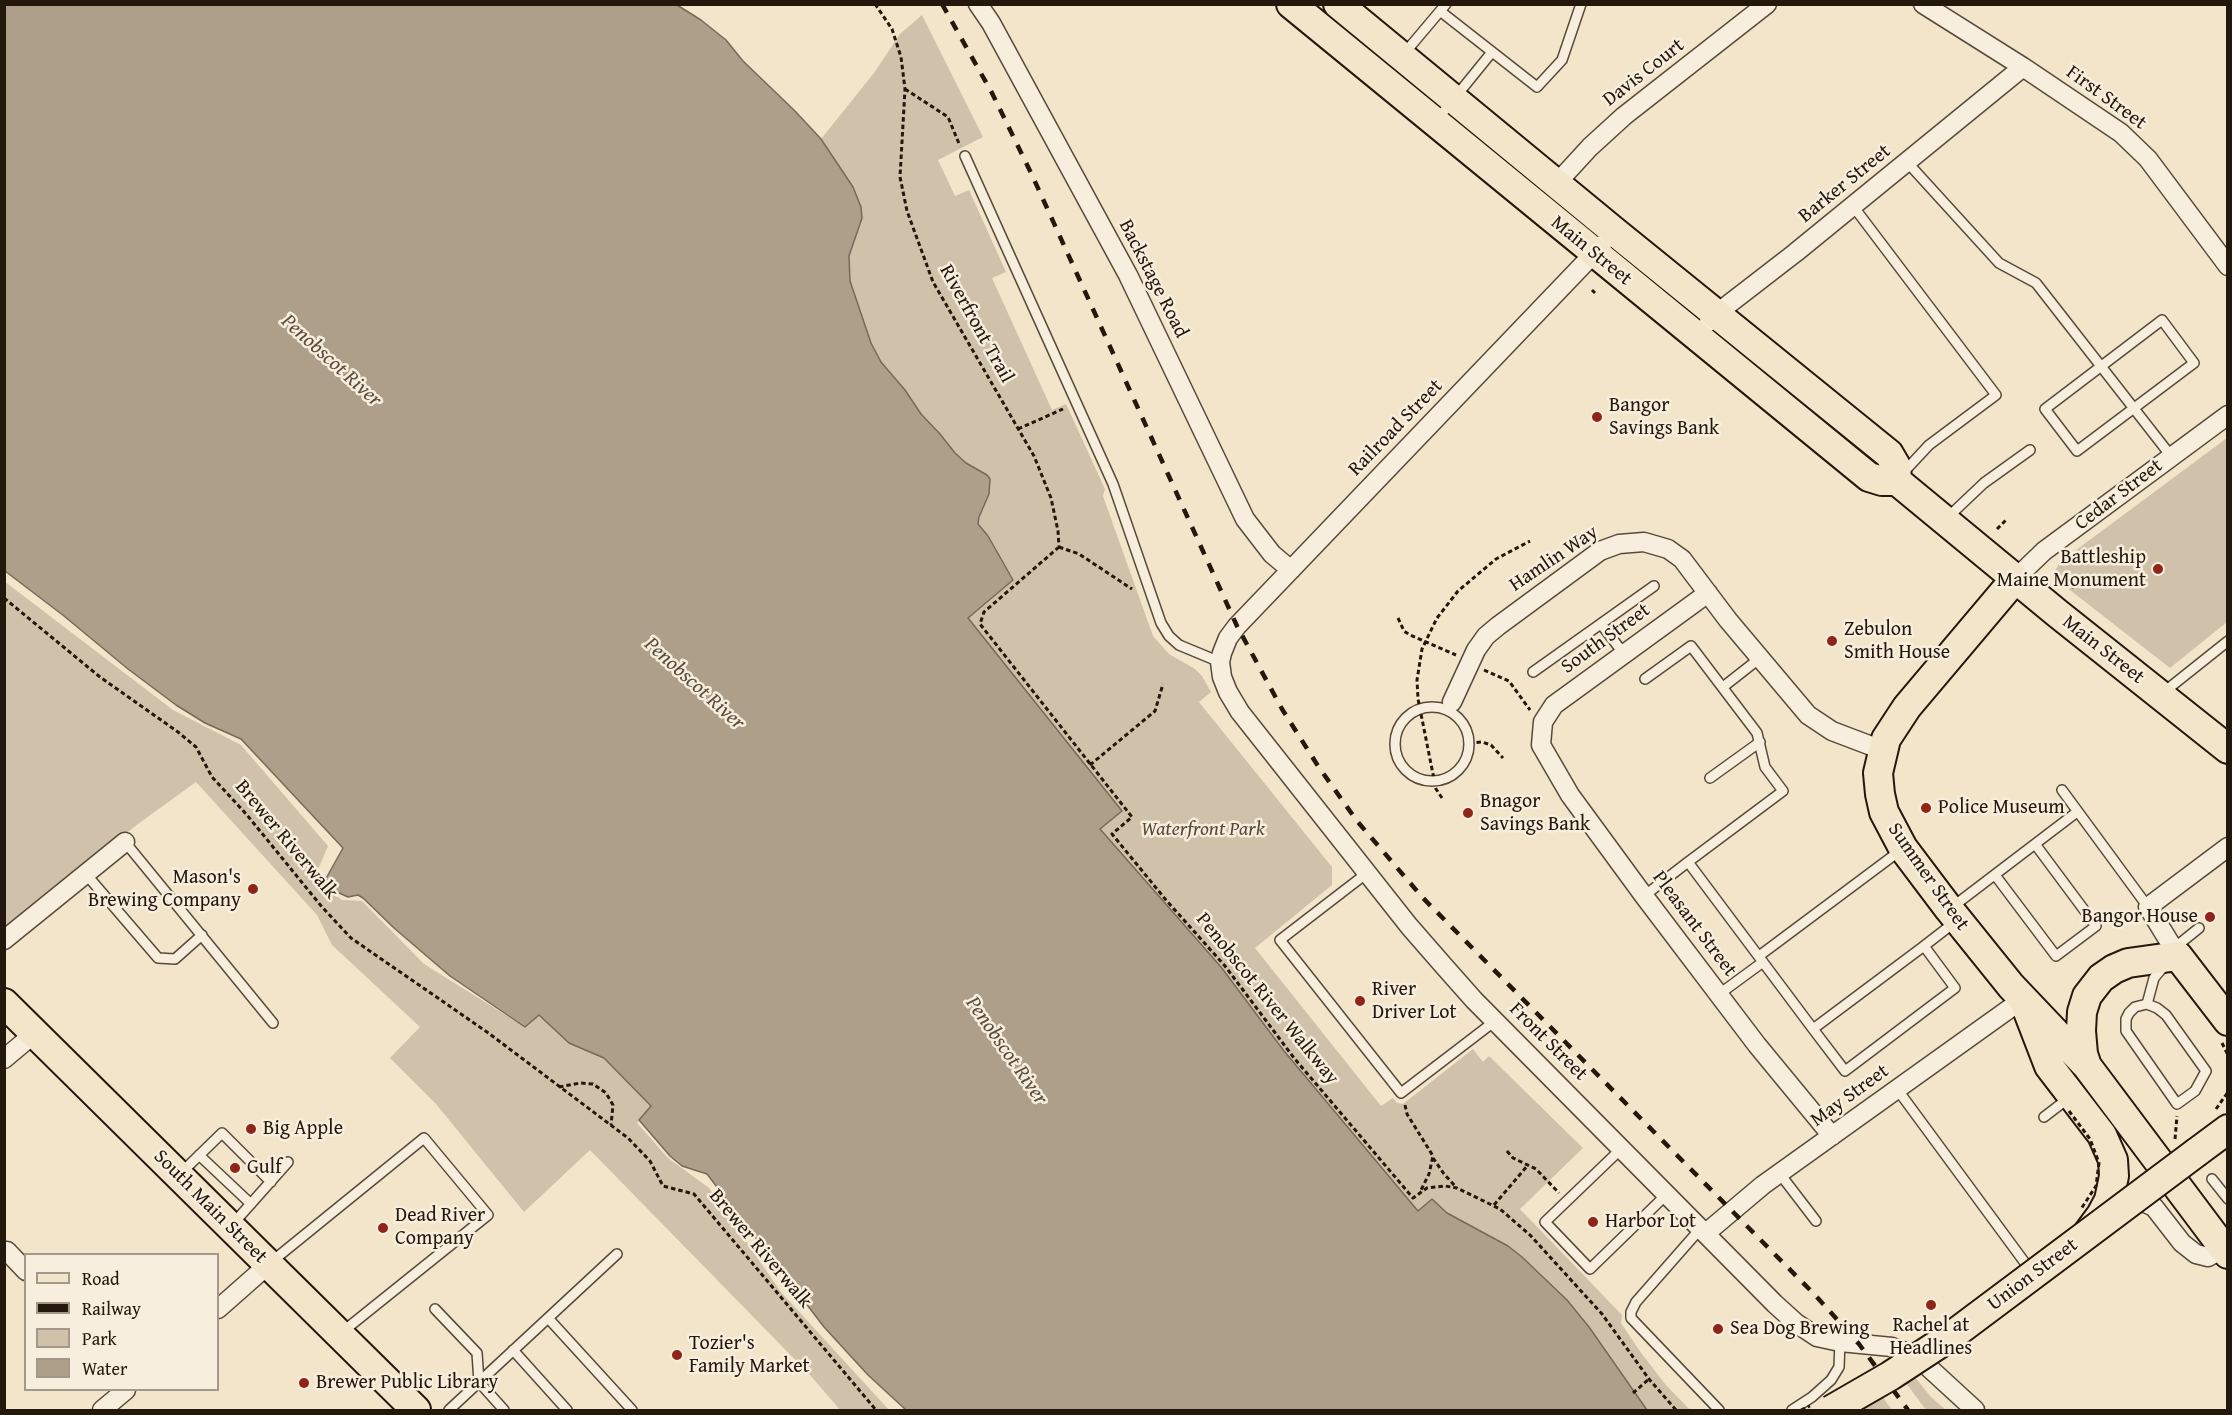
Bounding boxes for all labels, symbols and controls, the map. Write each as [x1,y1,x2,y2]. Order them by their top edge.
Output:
street label: Davis Court [1599,34,1689,112]
street label: First Street [2061,61,2151,135]
street label: Barker Street [1794,140,1896,228]
street label: Main Street [1545,211,1637,291]
street label: Backstage Road [1113,216,1193,342]
street label: Riverfront Trail [934,261,1018,387]
water label: Penobscot River [276,309,386,413]
street label: Railroad Street [1344,375,1448,481]
place label: Bangor Savings Bank [1609,394,1719,441]
marker: Bangor Savings Bank [1590,410,1604,424]
street label: Cedar Street [2070,454,2168,536]
street label: Hamlin Way [1505,521,1603,597]
place label: Battleship Maine Monument [1997,546,2146,593]
marker: Battleship Maine Monument [2151,562,2165,576]
street label: South Street [1557,599,1655,679]
street label: Main Street [2057,610,2149,690]
place label: Zebulon Smith House [1844,618,1950,665]
water label: Penobscot River [639,632,749,736]
marker: Zebulon Smith House [1825,634,1839,648]
street label: Brewer Riverwalk [229,776,343,904]
place label: Bnagor Savings Bank [1480,790,1590,837]
place label: Police Museum [1938,796,2065,820]
marker: Police Museum [1919,801,1933,815]
marker: Bnagor Savings Bank [1461,806,1475,820]
park label: Waterfront Park [1141,818,1265,842]
street label: Summer Street [1882,819,1974,935]
place label: Mason's Brewing Company [88,866,241,913]
street label: Pleasant Street [1647,867,1741,981]
marker: Mason's Brewing Company [246,882,260,896]
place label: Bangor House [2082,905,2198,929]
street label: Penobscot River Walkway [1190,908,1344,1090]
marker: Bangor House [2203,910,2217,924]
place label: River Driver Lot [1372,978,1457,1025]
water label: Penobscot River [959,992,1053,1110]
marker: River Driver Lot [1353,994,1367,1008]
street label: Front Street [1504,998,1592,1086]
street label: May Street [1806,1060,1894,1132]
place label: Big Apple [263,1117,343,1141]
marker: Big Apple [244,1122,258,1136]
street label: South Main Street [148,1145,272,1269]
place label: Gulf [247,1156,282,1180]
marker: Gulf [228,1161,242,1175]
street label: Brewer Riverwalk [703,1185,817,1313]
place label: Dead River Company [395,1204,485,1251]
place label: Harbor Lot [1605,1210,1696,1234]
marker: Harbor Lot [1586,1215,1600,1229]
marker: Dead River Company [376,1221,390,1235]
street label: Union Street [1983,1233,2083,1317]
legend [24,1253,219,1391]
text: Road [82,1265,120,1292]
text: Railway [82,1295,141,1322]
marker: Rachel at Headlines [1924,1298,1938,1312]
place label: Rachel at Headlines [1890,1314,1972,1361]
place label: Sea Dog Brewing [1730,1317,1869,1341]
marker: Sea Dog Brewing [1711,1322,1725,1336]
text: Park [82,1325,117,1352]
place label: Tozier's Family Market [689,1332,810,1379]
marker: Tozier's Family Market [670,1348,684,1362]
text: Water [82,1355,127,1382]
place label: Brewer Public Library [316,1371,498,1395]
marker: Brewer Public Library [297,1376,311,1390]

